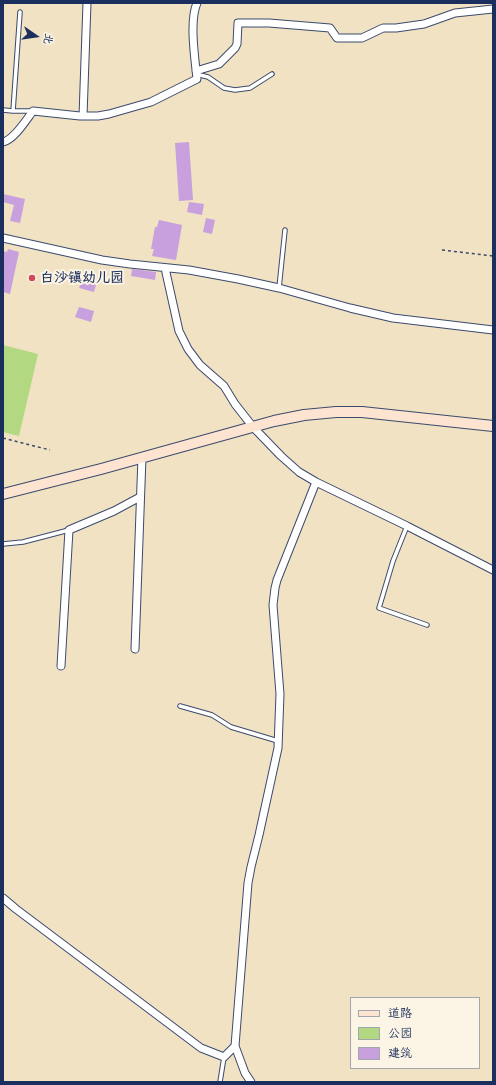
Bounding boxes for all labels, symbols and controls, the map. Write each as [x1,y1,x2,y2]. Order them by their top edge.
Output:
north arrow [16,16,56,56]
text: 北 [41,32,56,46]
place label: 白沙镇幼儿园 [40,270,124,286]
marker: 白沙镇幼儿园 [27,273,37,283]
legend [350,997,480,1069]
text: 道路 [388,1006,412,1021]
text: 公园 [388,1026,412,1041]
text: 建筑 [388,1046,412,1061]

